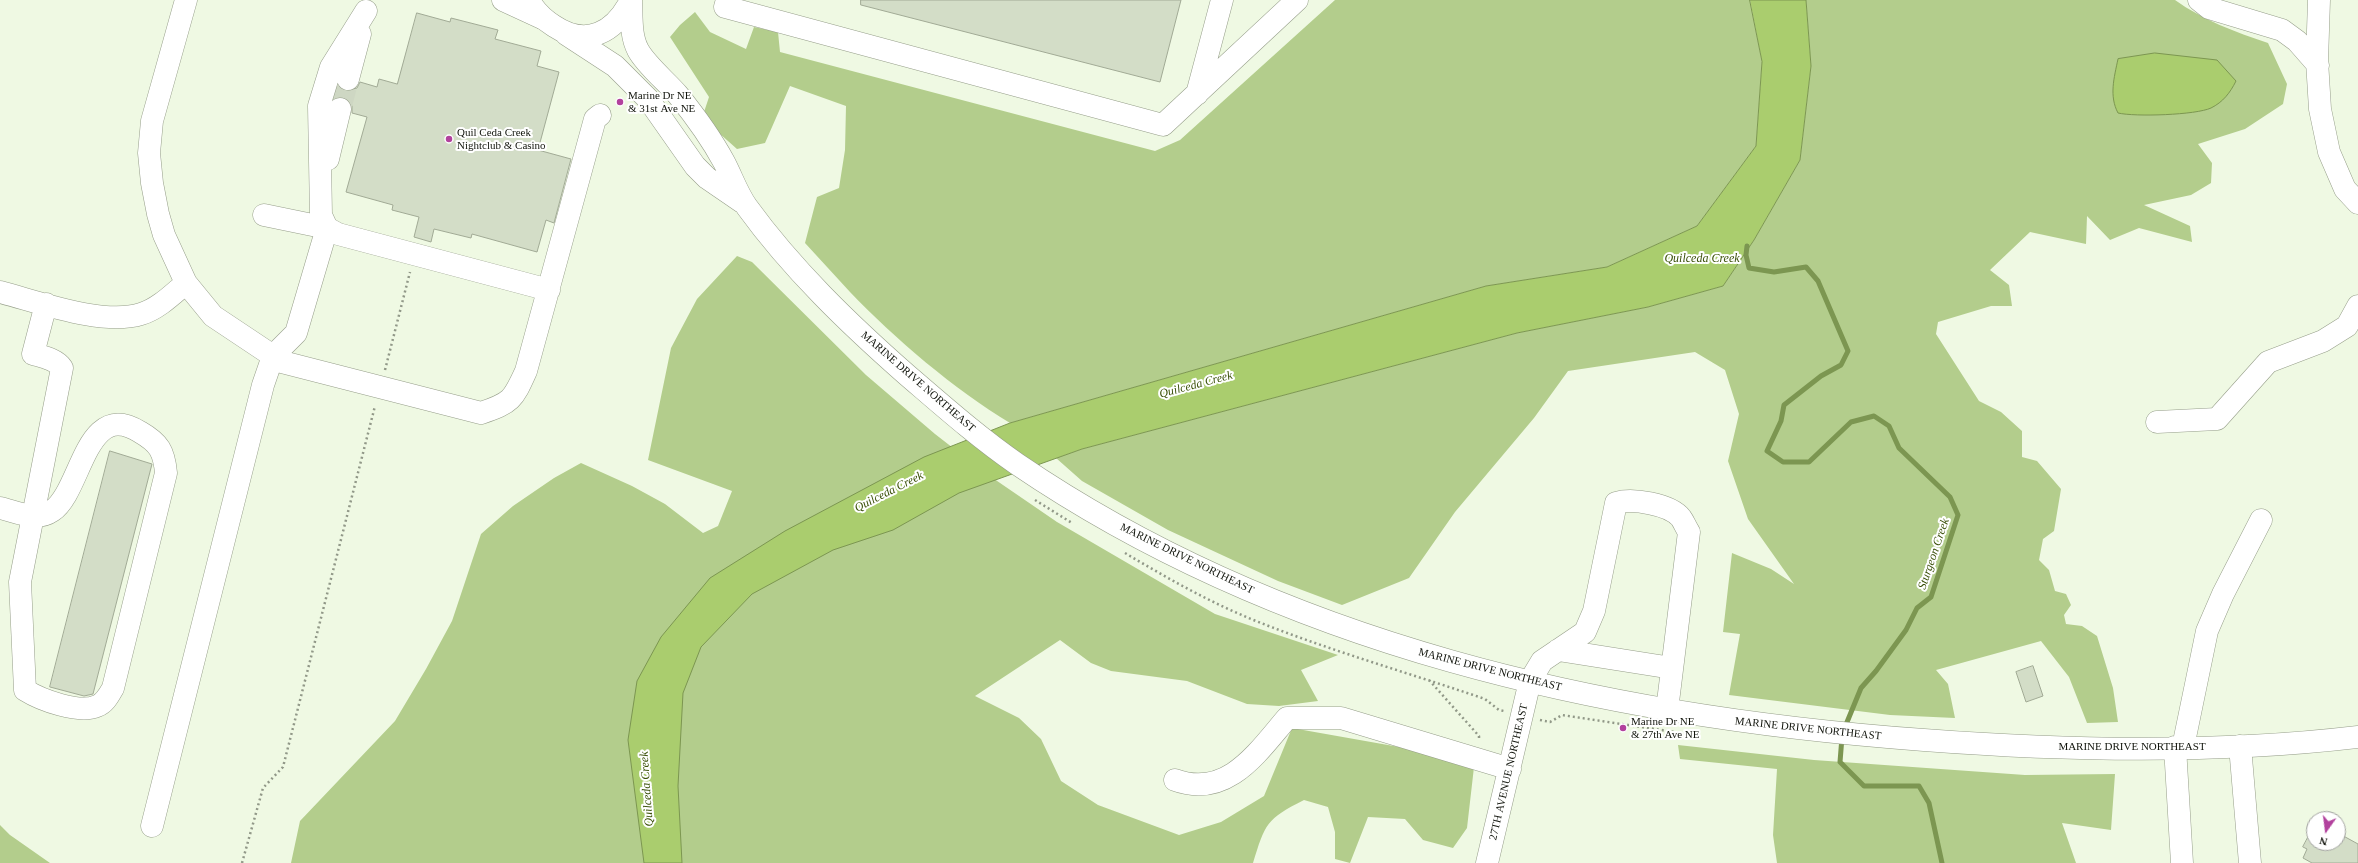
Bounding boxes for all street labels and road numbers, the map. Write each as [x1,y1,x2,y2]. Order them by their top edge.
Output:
street label: MARINE DRIVE NORTHEAST [858,329,978,435]
street label: MARINE DRIVE NORTHEAST [1118,521,1256,597]
street label: MARINE DRIVE NORTHEAST [1417,646,1563,694]
street label: 27TH AVENUE NORTHEAST [1487,702,1531,842]
street label: MARINE DRIVE NORTHEAST [1734,715,1882,743]
street label: MARINE DRIVE NORTHEAST [2058,740,2206,754]

